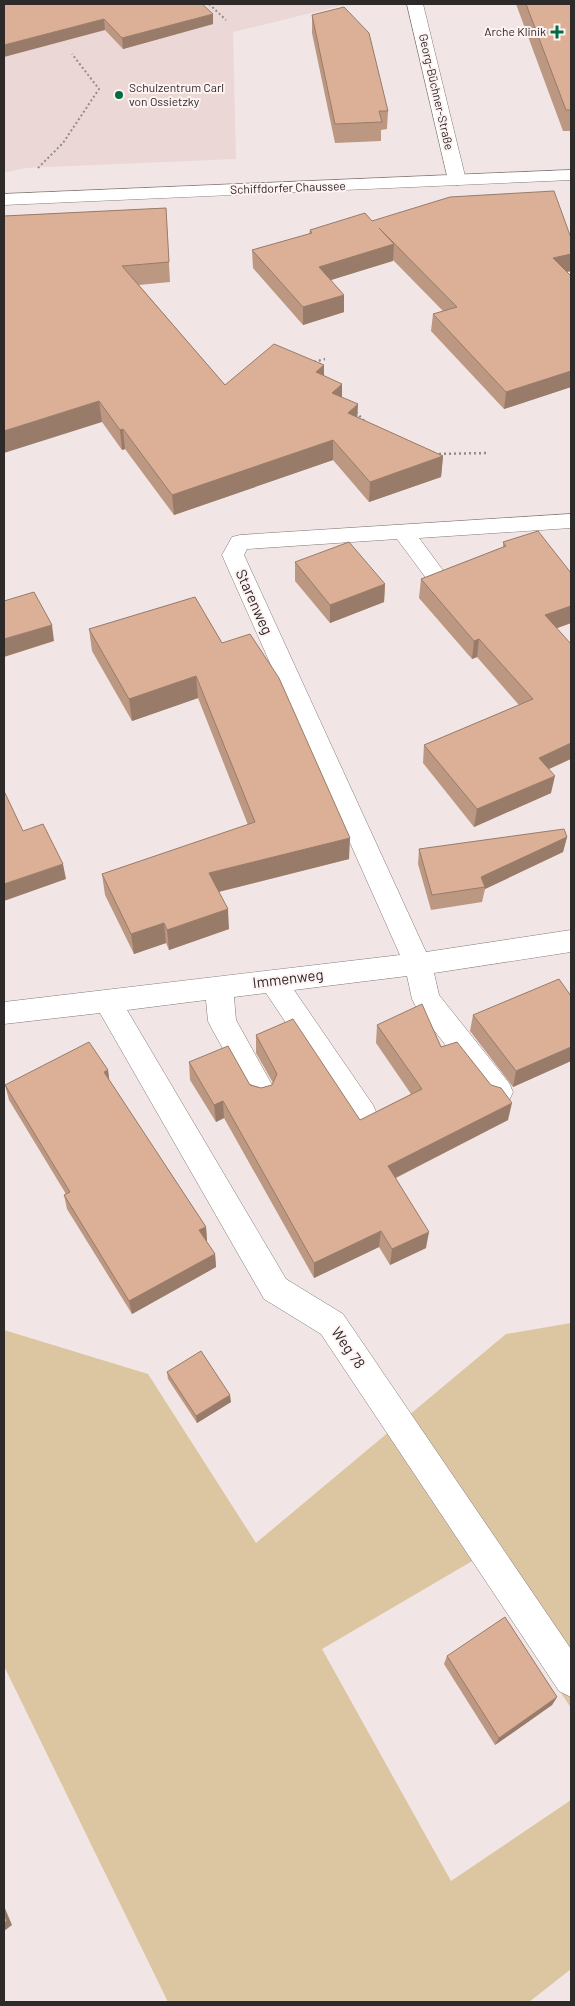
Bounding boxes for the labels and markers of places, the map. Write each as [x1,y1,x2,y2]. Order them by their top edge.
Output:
place label: Arche Klinik [484,24,546,38]
marker: Arche Klinik [550,25,564,39]
place label: Schulzentrum Carl von Ossietzky [129,80,224,108]
marker: Schulzentrum Carl von Ossietzky [113,89,125,101]

